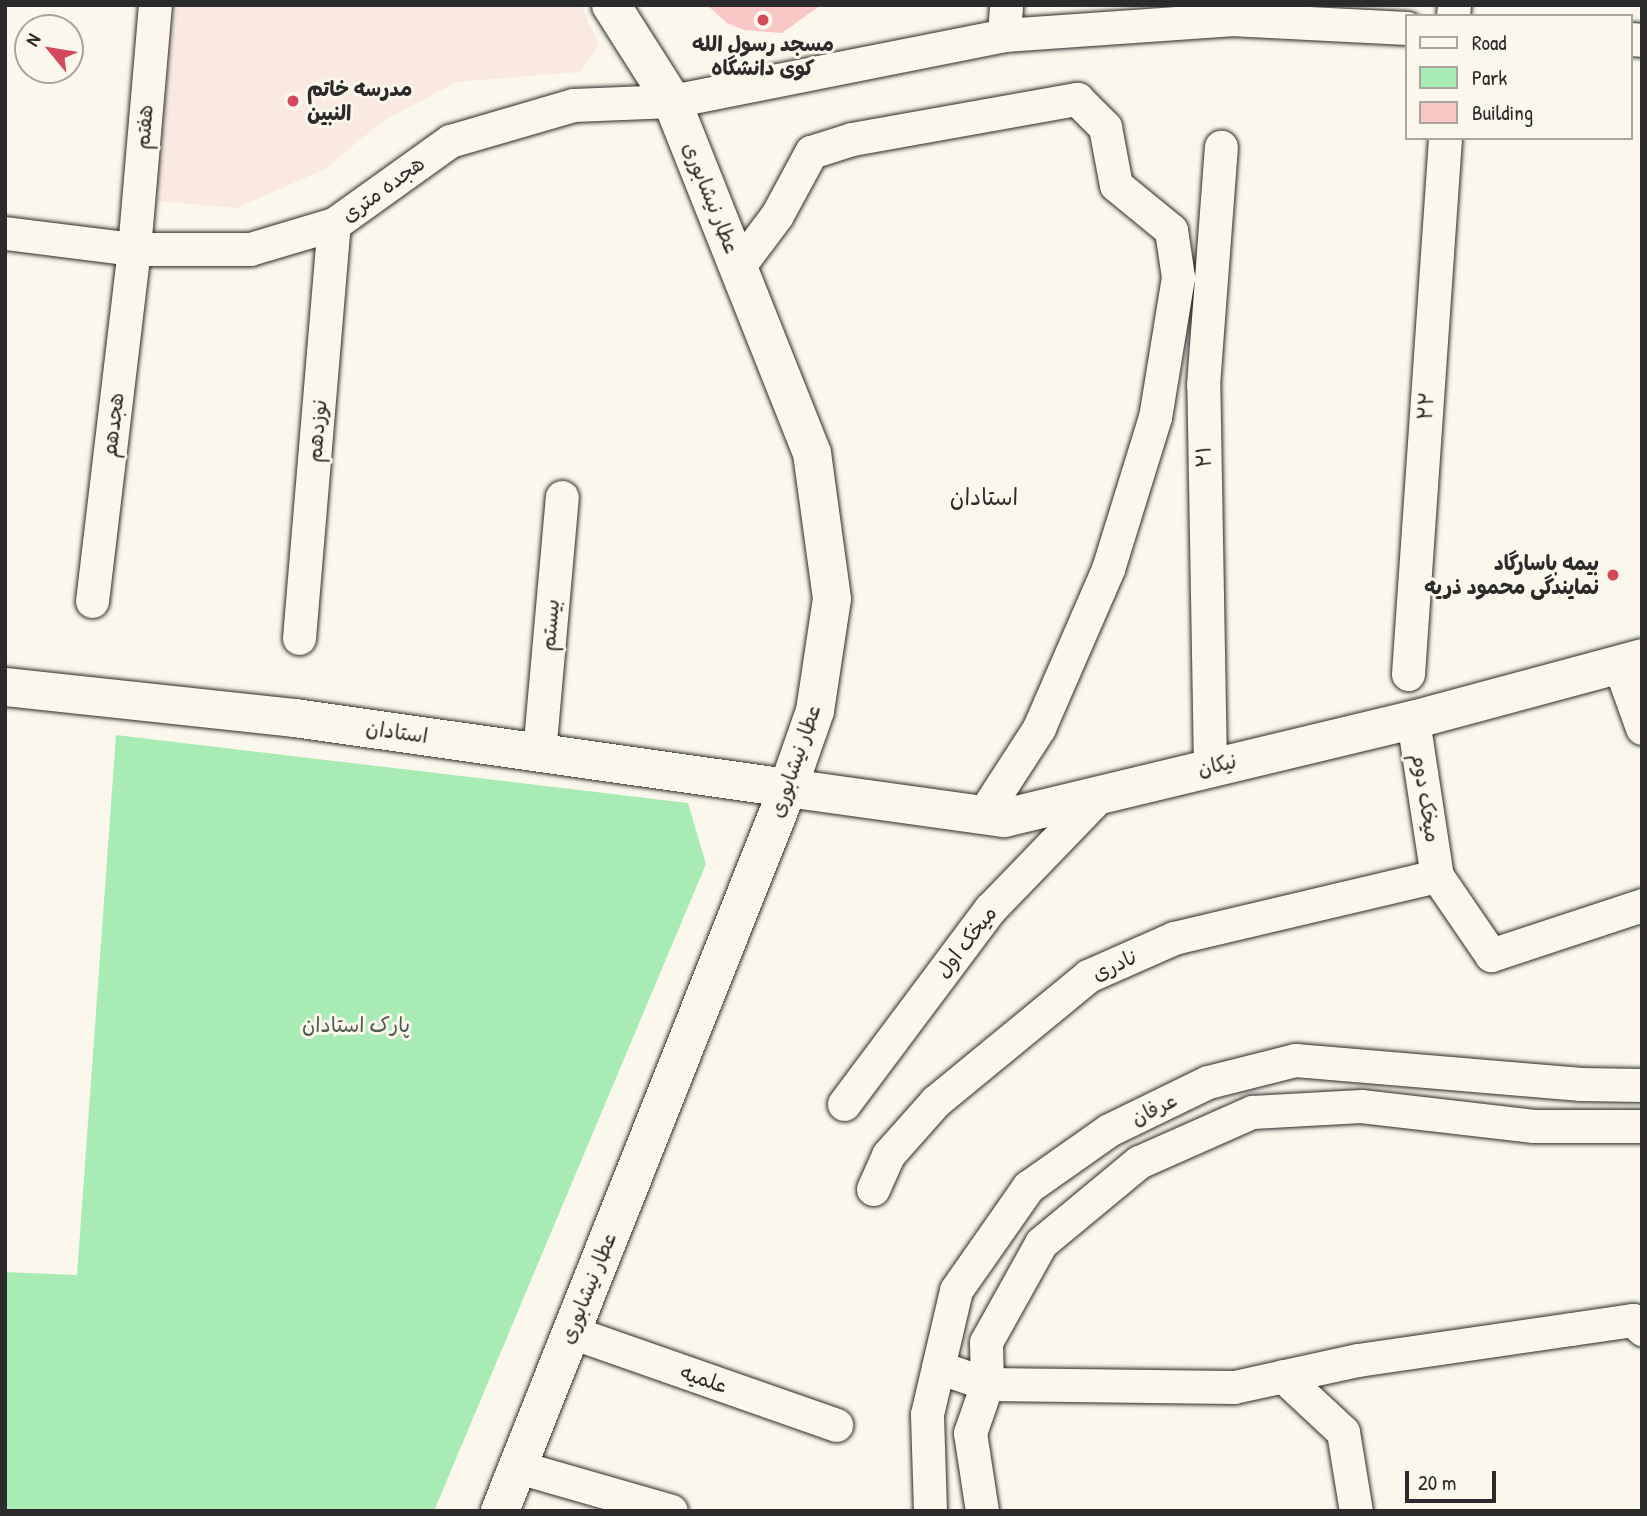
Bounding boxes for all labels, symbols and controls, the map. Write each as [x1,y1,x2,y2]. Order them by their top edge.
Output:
marker: مسجد رسول الله کوی دانشگاه [755,12,771,28]
north arrow [14,14,84,84]
legend [1406,14,1633,140]
text: Road [1472,28,1506,57]
text: N [19,29,46,50]
place label: مسجد رسول الله کوی دانشگاه [692,31,834,81]
text: Park [1472,63,1507,92]
place label: مدرسه خاتم النبین [307,76,412,126]
marker: مدرسه خاتم النبین [285,93,301,109]
text: Building [1472,98,1533,127]
street label: هفتم [129,104,159,150]
street label: عطار نیشابوری [677,138,745,258]
street label: هجده متری [337,150,429,228]
street label: هجدهم [97,391,129,459]
street label: ۲۲ [1412,391,1440,421]
street label: نوزدهم [302,398,332,464]
street label: ۲۱ [1191,446,1217,468]
district label: استادان [950,483,1018,511]
place label: بیمه پاسارگاد نمایندگی محمود ذریه [1425,550,1599,600]
marker: بیمه پاسارگاد نمایندگی محمود ذریه [1605,567,1621,583]
street label: بیستم [535,598,565,652]
street label: عطار نیشابوری [764,701,826,821]
street label: استادان [364,715,430,749]
street label: نیکان [1195,748,1239,782]
street label: میخک دوم [1407,752,1445,844]
street label: میخک اول [930,901,1002,983]
street label: نادری [1088,944,1142,986]
park label: پارک استادان [302,1012,410,1038]
street label: عرفان [1127,1087,1181,1131]
street label: عطار نیشابوری [554,1228,622,1348]
street label: علمیه [677,1359,731,1399]
scale bar [1409,1456,1500,1500]
text: 20 m [1418,1468,1456,1497]

